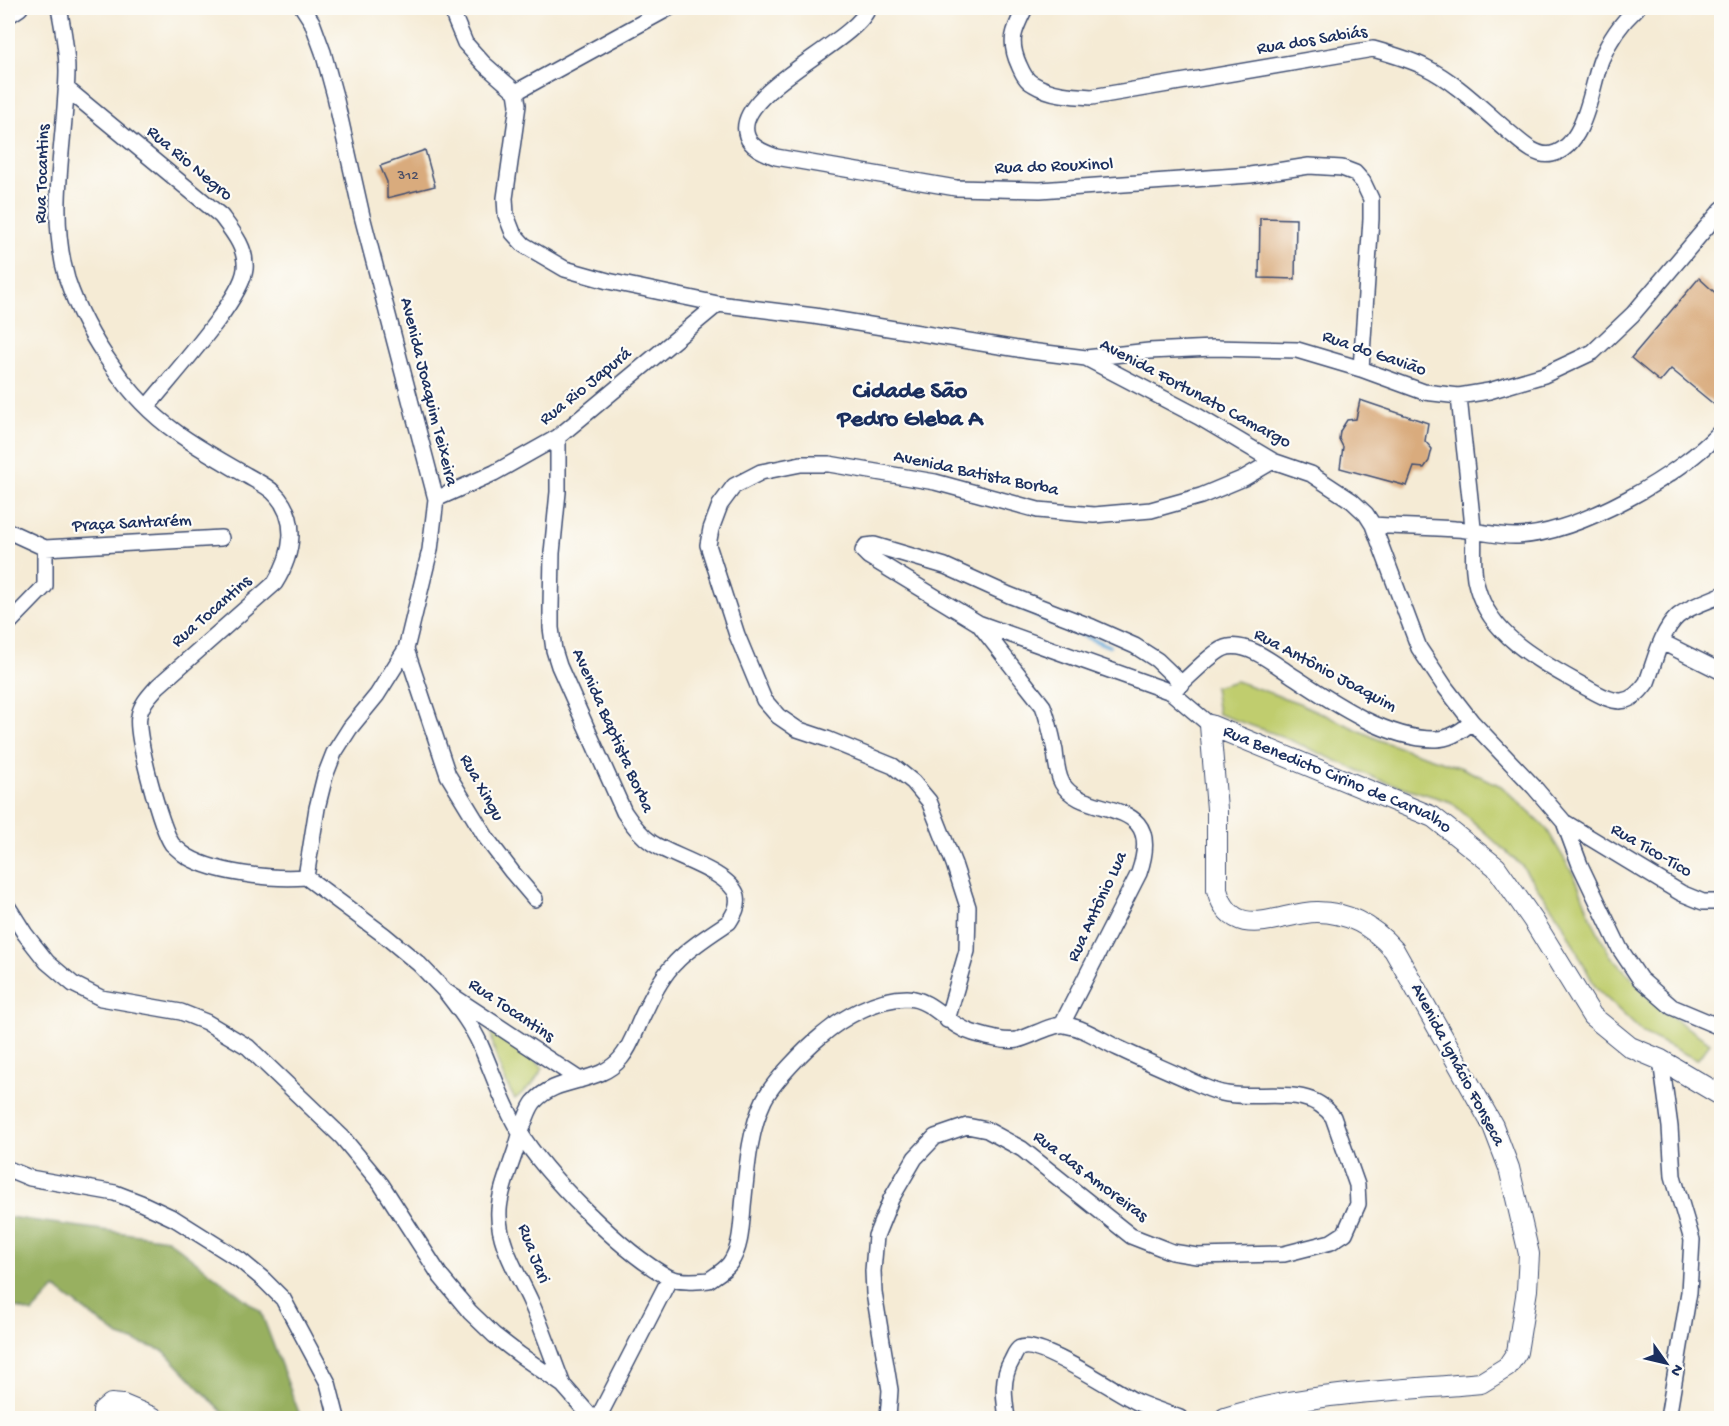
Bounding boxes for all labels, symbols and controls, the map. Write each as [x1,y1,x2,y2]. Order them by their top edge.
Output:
street label: Rua dos Sabiás [1255,22,1370,60]
street label: Rua Rio Negro [142,122,236,206]
street label: Rua Tocantins [31,123,55,224]
street label: Rua do Rouxinol [994,154,1114,180]
house number: 312 [396,167,419,185]
street label: Avenida Joaquim Teixeira [394,296,462,489]
street label: Rua do Gavião [1319,326,1429,382]
street label: Avenida Fortunato Camargo [1096,335,1294,453]
street label: Rua Rio Japurá [536,343,637,430]
district label: Cidade São Pedro Gleba A [836,378,984,435]
street label: Avenida Batista Borba [892,446,1061,502]
street label: Praça Santarém [71,510,192,538]
street label: Rua Tocantins [168,571,257,653]
street label: Rua Antônio Joaquim [1250,624,1400,718]
street label: Avenida Baptista Borba [566,646,658,817]
street label: Rua Benedicto Cirino de Carvalho [1220,721,1456,838]
street label: Rua Xingu [454,751,508,825]
street label: Rua Tico-Tico [1607,819,1695,883]
street label: Rua Antônio Lua [1063,848,1133,965]
street label: Rua Tocantins [464,974,559,1048]
street label: Avenida Ignácio Fonseca [1405,980,1509,1151]
street label: Rua das Amoreiras [1028,1127,1153,1228]
street label: Rua Jari [512,1221,554,1287]
north arrow [1636,1333,1696,1393]
text: N [1664,1360,1686,1380]

